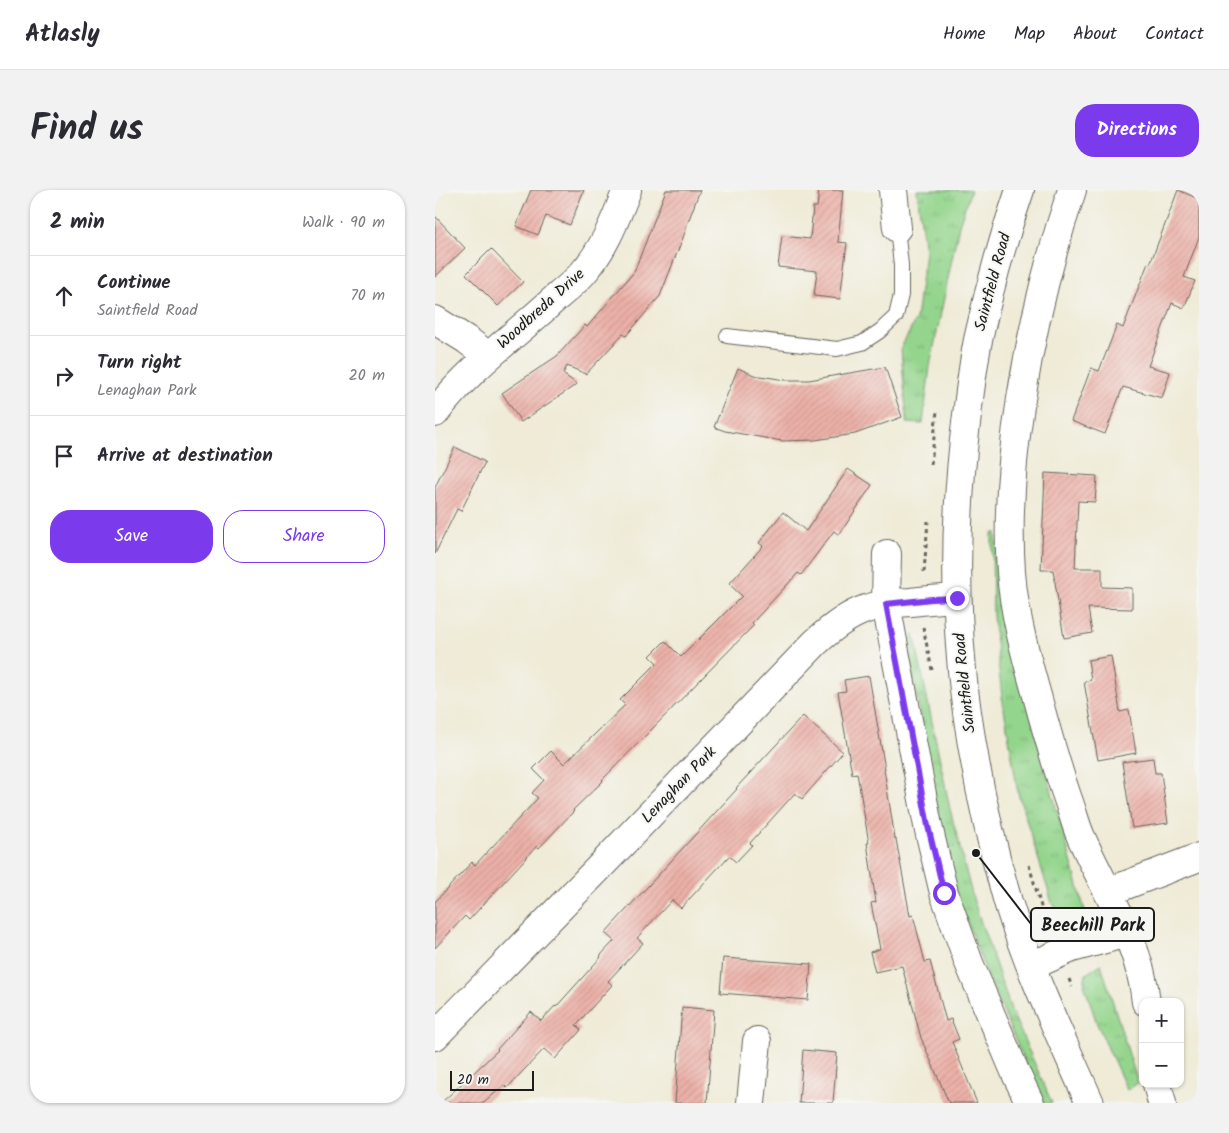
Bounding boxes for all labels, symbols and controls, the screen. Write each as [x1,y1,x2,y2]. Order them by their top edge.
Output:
text: Atlasly [25,15,100,54]
text: Home [943,20,986,49]
text: Map [1014,20,1045,49]
text: About [1073,20,1117,49]
text: Contact [1145,20,1204,49]
text: Find us [30,102,143,158]
button: Directions [1075,104,1199,157]
text: 2 min [50,206,105,239]
text: Walk · 90 m [302,210,385,235]
street label: Saintfield Road [968,229,1018,334]
street label: Woodbreda Drive [491,263,591,355]
text: Continue [97,268,170,298]
icon: ahead [50,282,78,310]
text: 70 m [350,283,385,308]
text: Saintfield Road [97,298,198,323]
text: Turn right [97,348,182,378]
icon: right [50,362,78,390]
text: 20 m [349,363,385,388]
text: Lenaghan Park [97,378,197,403]
text: Arrive at destination [97,441,273,471]
icon: arrive [50,442,78,470]
button: Save [50,510,213,563]
button: Share [223,510,385,563]
route end [946,587,969,610]
street label: Saintfield Road [947,631,983,734]
street label: Lenaghan Park [635,740,723,830]
route start [933,882,956,905]
callout: Beechill Park [1031,908,1154,941]
text: Beechill Park [1041,912,1146,941]
map controls [1139,998,1184,1088]
button: + [1139,998,1184,1043]
button: − [1139,1043,1184,1088]
scale bar [450,1068,534,1091]
text: 20 m [457,1069,489,1091]

